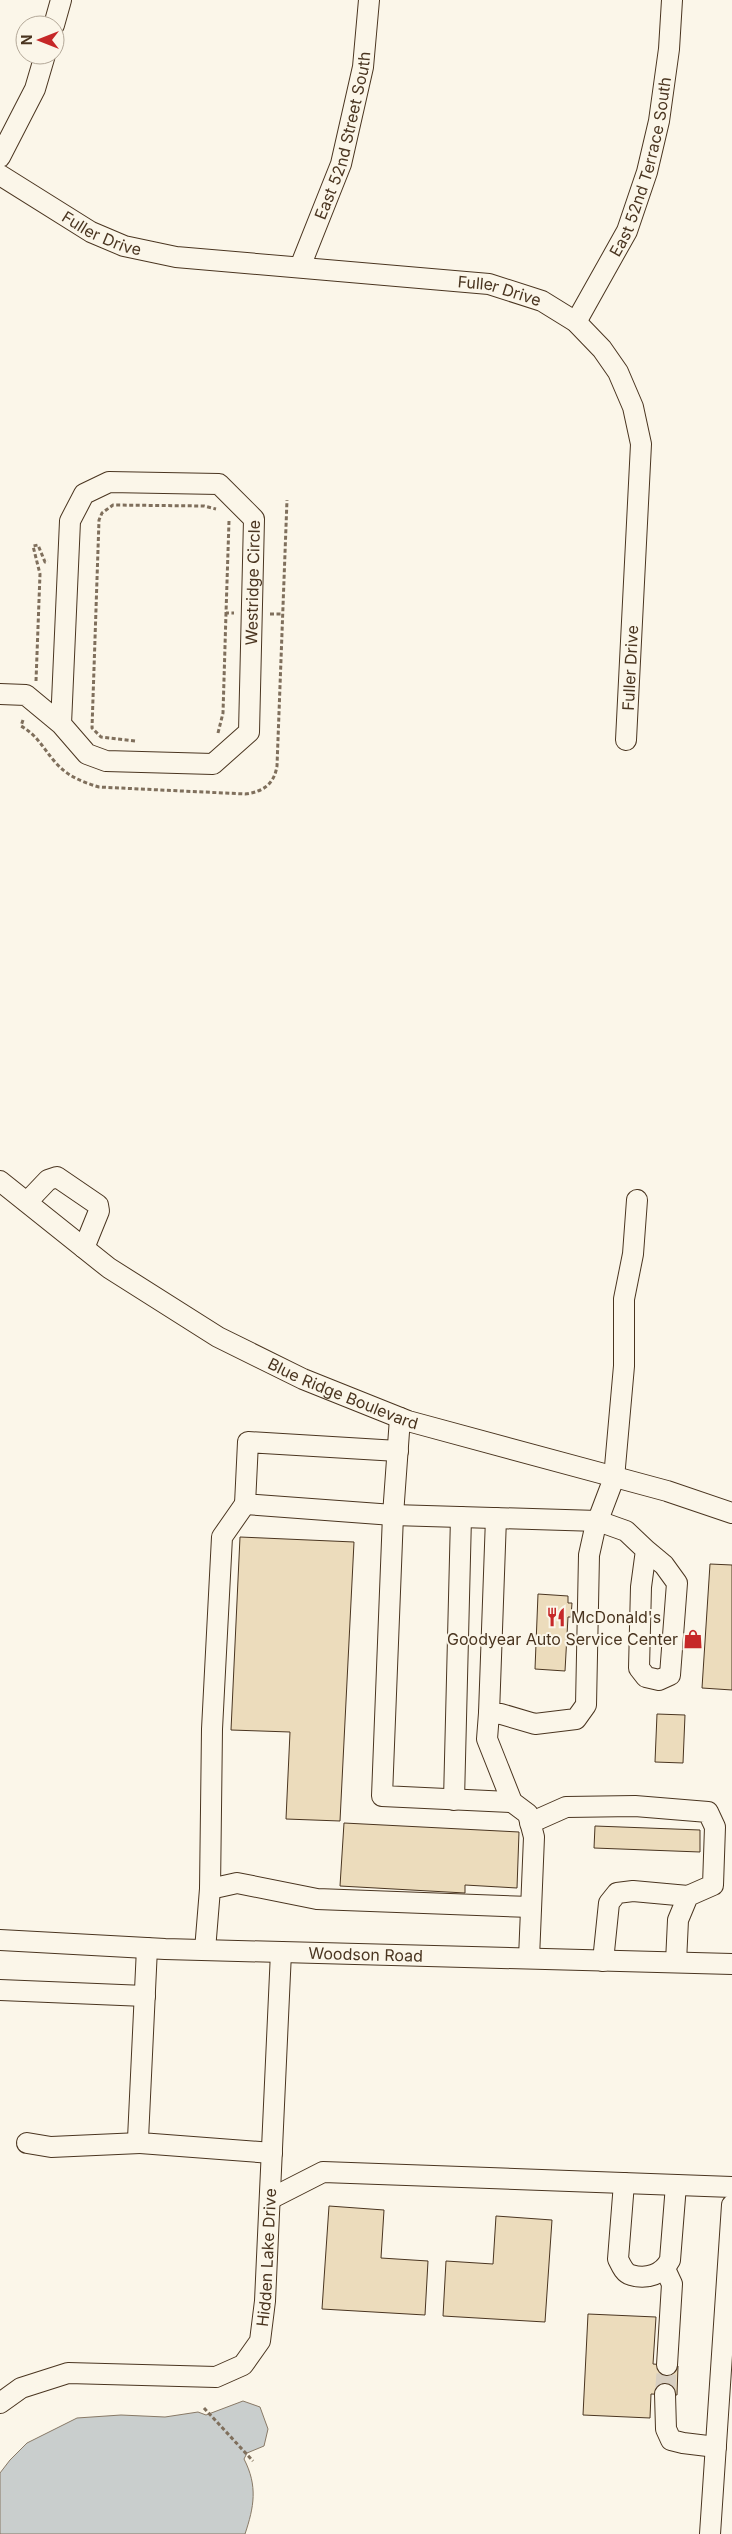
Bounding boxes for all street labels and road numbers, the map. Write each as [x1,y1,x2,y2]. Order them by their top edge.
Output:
street label: East 52nd Street South [310,51,374,222]
street label: East 52nd Terrace South [605,76,675,260]
street label: Fuller Drive [58,206,143,259]
street label: Fuller Drive [457,271,544,310]
street label: Westridge Circle [241,520,264,646]
street label: Fuller Drive [618,625,642,711]
street label: Blue Ridge Boulevard [265,1353,420,1433]
street label: Woodson Road [308,1943,423,1966]
street label: Hidden Lake Drive [252,2188,280,2328]

